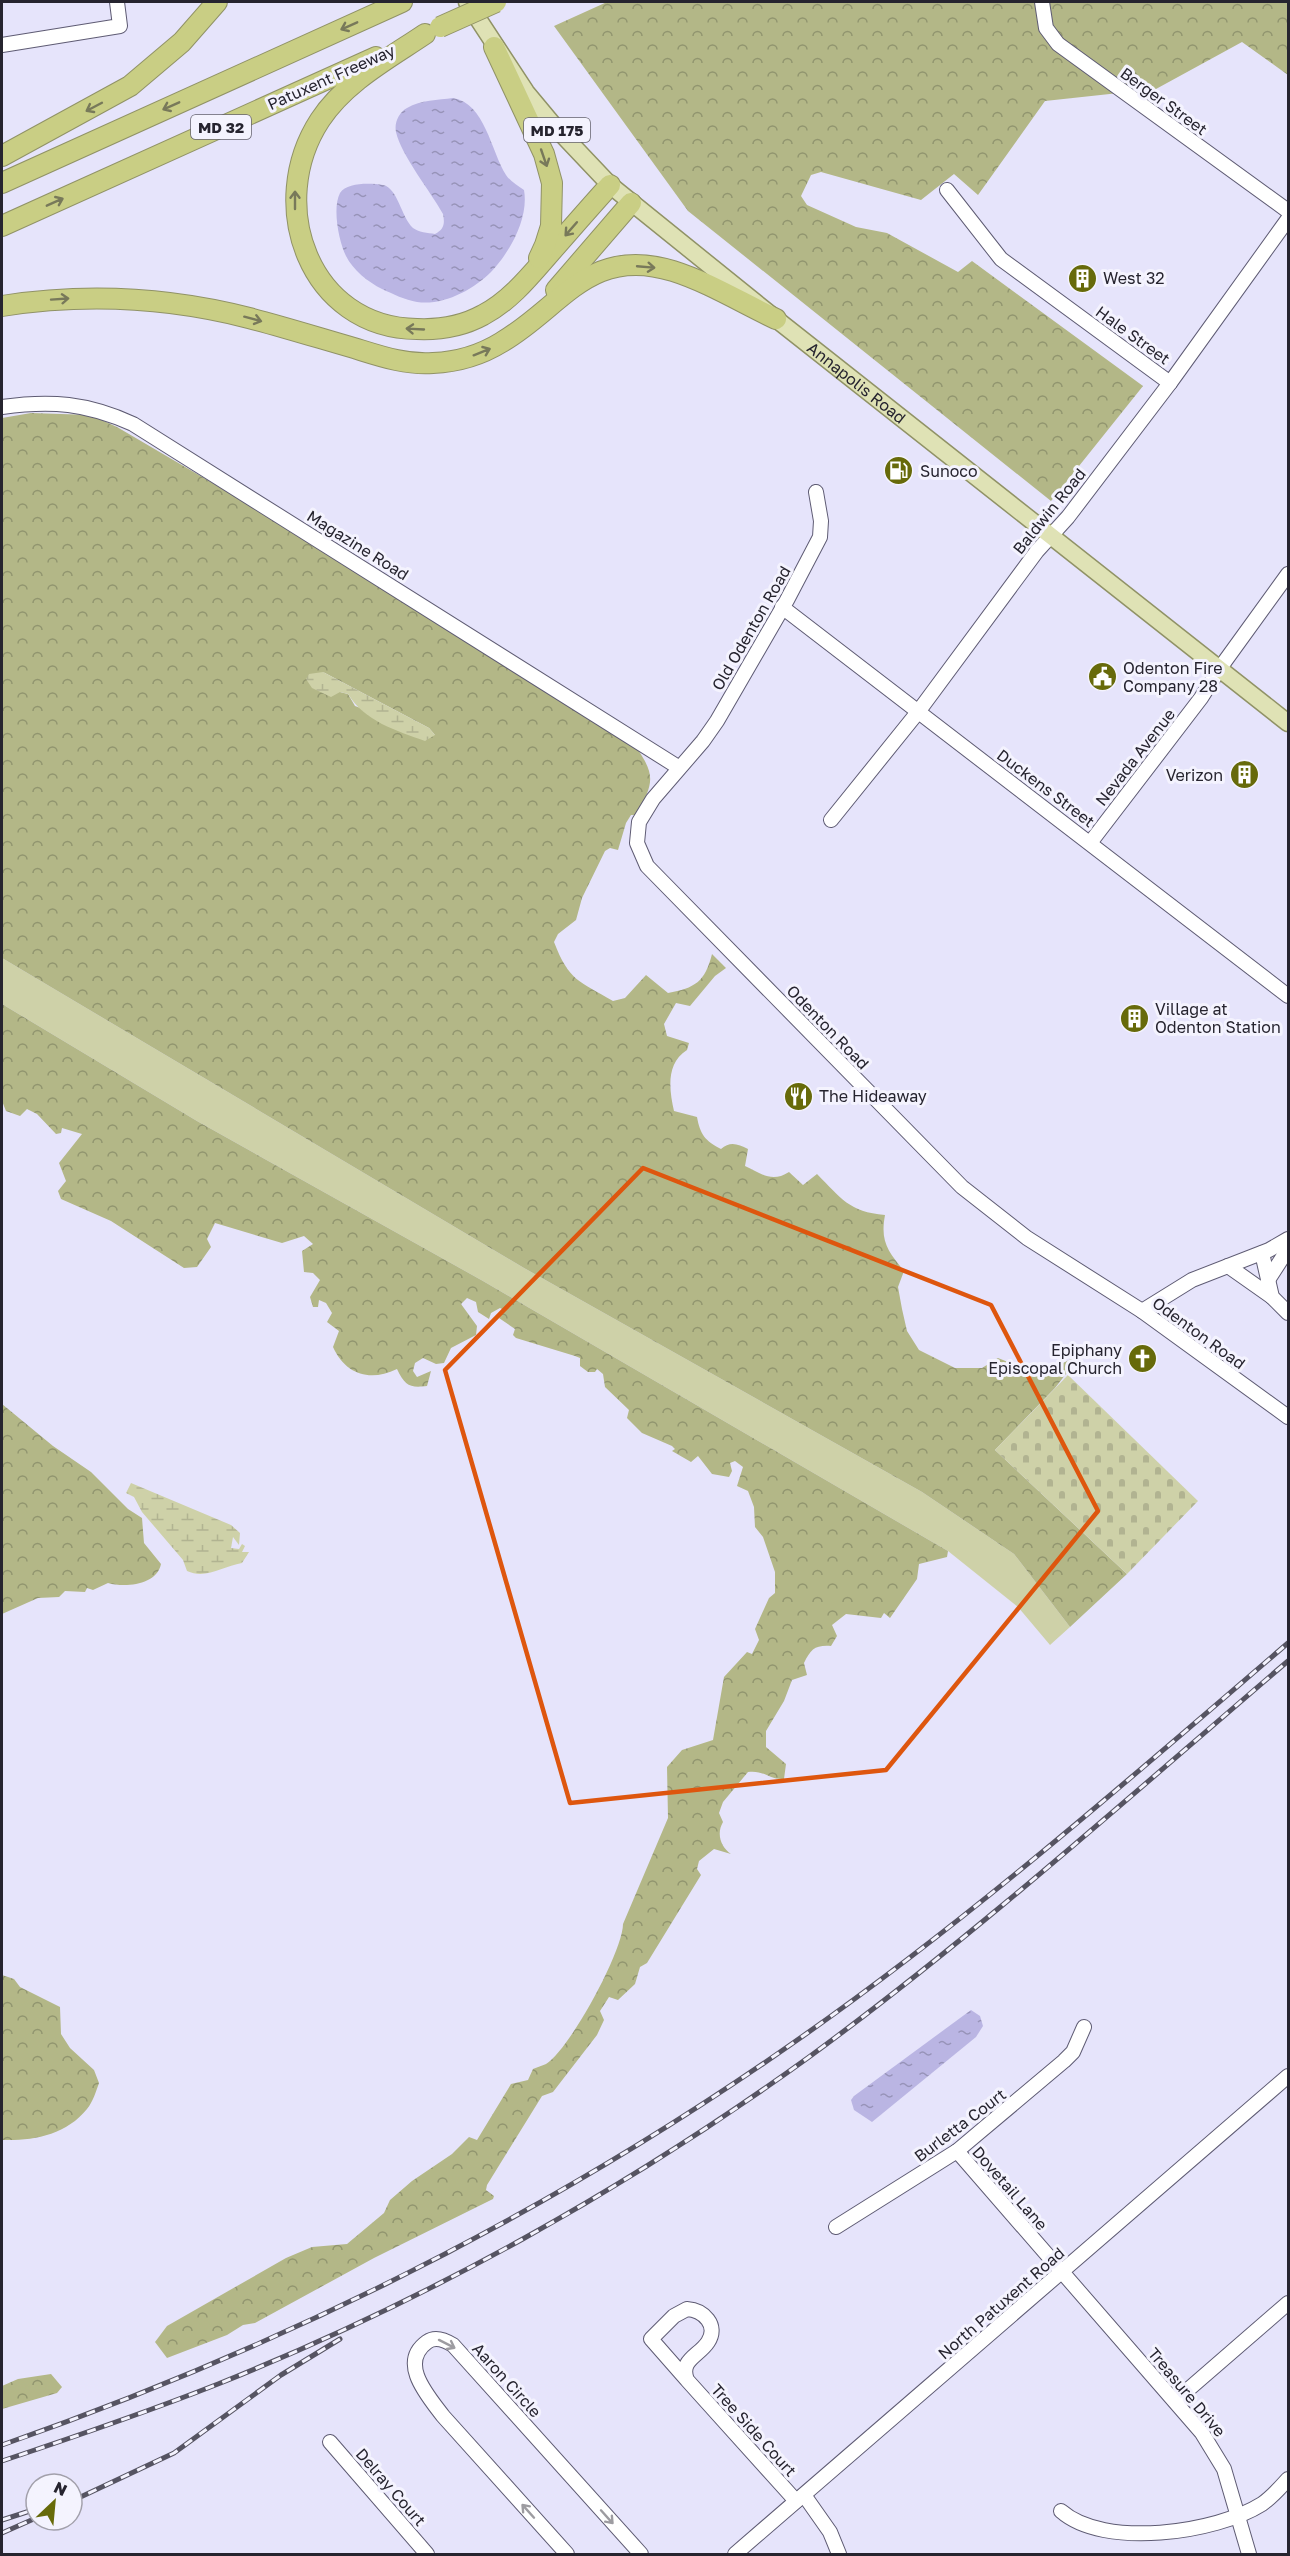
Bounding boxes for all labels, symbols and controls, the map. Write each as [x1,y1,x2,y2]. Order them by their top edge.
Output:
one-way arrow [340,20,358,32]
street label: Patuxent Freeway [264,40,398,114]
street label: Berger Street [1117,63,1211,139]
one-way arrow [86,101,103,113]
one-way arrow [163,101,181,112]
road number: MD 32 [191,115,251,139]
road number: MD 175 [524,118,590,142]
one-way arrow [540,148,551,166]
one-way arrow [289,191,301,210]
one-way arrow [45,196,63,208]
one-way arrow [564,221,578,236]
one-way arrow [635,262,655,273]
building icon: West 32 [1066,262,1098,294]
place label: West 32 [1103,268,1165,288]
one-way arrow [49,293,69,304]
street label: Hale Street [1092,301,1174,369]
one-way arrow [243,314,262,325]
one-way arrow [405,323,425,334]
street label: Annapolis Road [803,338,910,428]
one-way arrow [472,346,491,357]
fuel station icon: Sunoco [883,455,915,487]
place label: Sunoco [920,461,978,481]
street label: Baldwin Road [1008,464,1090,558]
street label: Magazine Road [303,506,413,584]
street label: Old Odenton Road [707,562,795,694]
place label: Odenton Fire Company 28 [1123,658,1223,696]
public building icon: Odenton Fire Company 28 [1086,661,1118,693]
street label: Nevada Avenue [1091,704,1179,810]
street label: Duckens Street [993,745,1099,831]
building icon: Verizon [1228,759,1260,791]
place label: Verizon [1166,765,1223,785]
street label: Odenton Road [783,981,873,1073]
place label: Village at Odenton Station [1155,999,1281,1037]
building icon: Village at Odenton Station [1118,1002,1150,1034]
restaurant icon: The Hideaway [782,1080,814,1112]
place label: The Hideaway [819,1086,927,1106]
street label: Odenton Road [1149,1293,1249,1373]
place label: Epiphany Episcopal Church [988,1340,1122,1378]
church icon: Epiphany Episcopal Church [1127,1343,1159,1375]
street label: Burletta Court [910,2084,1010,2166]
street label: Dovetail Lane [968,2142,1052,2234]
street label: North Patuxent Road [934,2243,1068,2363]
one-way arrow [438,2338,456,2350]
street label: Aaron Circle [468,2339,546,2421]
street label: Treasure Drive [1144,2343,1230,2441]
street label: Tree Side Court [707,2380,801,2480]
street label: Delray Court [352,2444,430,2530]
north arrow [24,2472,84,2532]
text: N [51,2477,70,2500]
one-way arrow [521,2504,535,2519]
one-way arrow [600,2509,614,2524]

